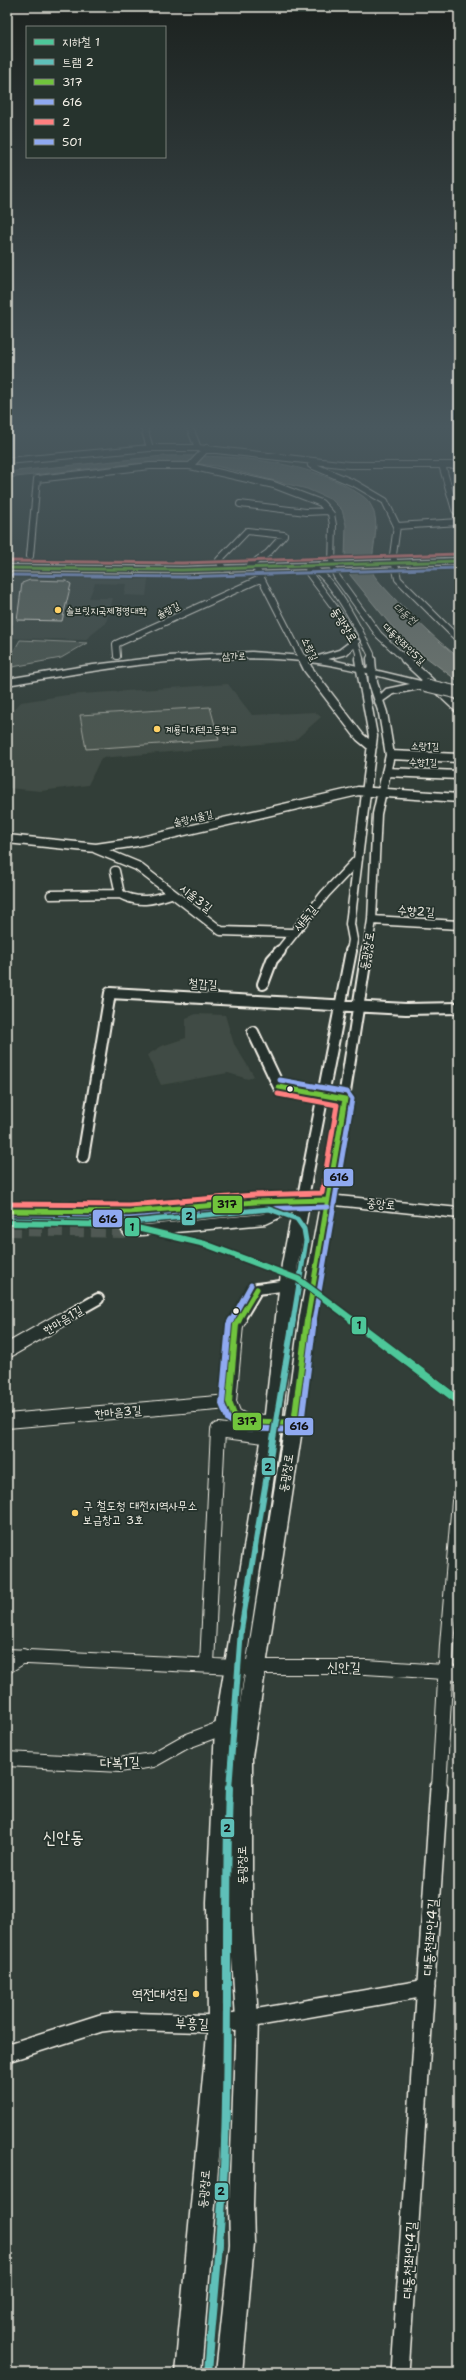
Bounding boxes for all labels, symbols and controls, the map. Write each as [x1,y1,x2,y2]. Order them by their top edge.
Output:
legend [26,26,166,158]
text: 지하철 1 [62,34,100,50]
text: 트램 2 [62,54,94,70]
text: 317 [62,74,83,90]
text: 616 [62,94,83,110]
text: 2 [62,114,70,130]
text: 501 [62,134,82,150]
street label: 솔랑길 [154,599,182,621]
water label: 대동천 [390,600,421,629]
place label: 솔브릿지국제경영대학 [66,604,147,617]
street label: 동광장로 [327,604,361,646]
marker: 솔브릿지국제경영대학 [53,605,63,615]
street label: 대동천좌안5길 [380,620,428,668]
street label: 소랑길 [299,635,321,663]
street label: 삼가로 [222,649,246,663]
place label: 계룡디지텍고등학교 [165,723,237,736]
marker: 계룡디지텍고등학교 [152,724,162,734]
street label: 소랑1길 [411,739,439,753]
street label: 수향1길 [409,755,437,769]
street label: 솔랑시울길 [172,807,214,829]
street label: 시울3길 [176,880,216,916]
street label: 새둑길 [290,901,321,934]
street label: 수향2길 [397,902,436,920]
street label: 동광장로 [356,931,378,971]
street label: 철갑길 [188,975,218,993]
unlabelled marker [285,1084,295,1094]
line badge: 616 [323,1168,354,1187]
text: 616 [329,1170,349,1185]
line badge: 317 [212,1195,243,1214]
street label: 중앙로 [366,1195,396,1213]
text: 317 [217,1197,237,1212]
line badge: 2 [181,1207,196,1226]
line badge: 616 [92,1209,123,1228]
text: 2 [185,1209,193,1224]
text: 616 [98,1212,118,1227]
line badge: 1 [124,1217,140,1237]
text: 1 [129,1220,135,1235]
street label: 한마음1길 [40,1302,86,1338]
unlabelled marker [231,1306,241,1316]
line badge: 1 [351,1316,367,1335]
text: 1 [356,1318,362,1333]
street label: 한마음3길 [94,1402,142,1422]
line badge: 317 [232,1412,262,1431]
text: 317 [237,1414,257,1429]
line badge: 616 [284,1417,314,1436]
text: 616 [289,1419,309,1434]
street label: 동광장로 [275,1453,297,1493]
line badge: 2 [261,1457,276,1476]
text: 2 [264,1460,272,1475]
place label: 구 철도청 대전지역사무소 보급창고 3호 [83,1498,197,1528]
marker: 구 철도청 대전지역사무소 보급창고 3호 [70,1508,80,1518]
street label: 신안길 [327,1658,362,1676]
street label: 다복1길 [100,1752,141,1772]
line badge: 2 [220,1818,235,1838]
text: 2 [223,1821,231,1836]
district label: 신안동 [42,1826,84,1848]
street label: 동광장로 [234,1846,250,1884]
street label: 대동천좌안4길 [418,1897,442,1976]
place label: 역전대성집 [132,1985,188,2003]
marker: 역전대성집 [191,1989,201,1999]
street label: 부흥길 [175,2013,210,2033]
street label: 동광장로 [194,2169,214,2209]
line badge: 2 [214,2182,229,2201]
text: 2 [217,2184,225,2199]
street label: 대동천좌안4길 [398,2220,420,2299]

